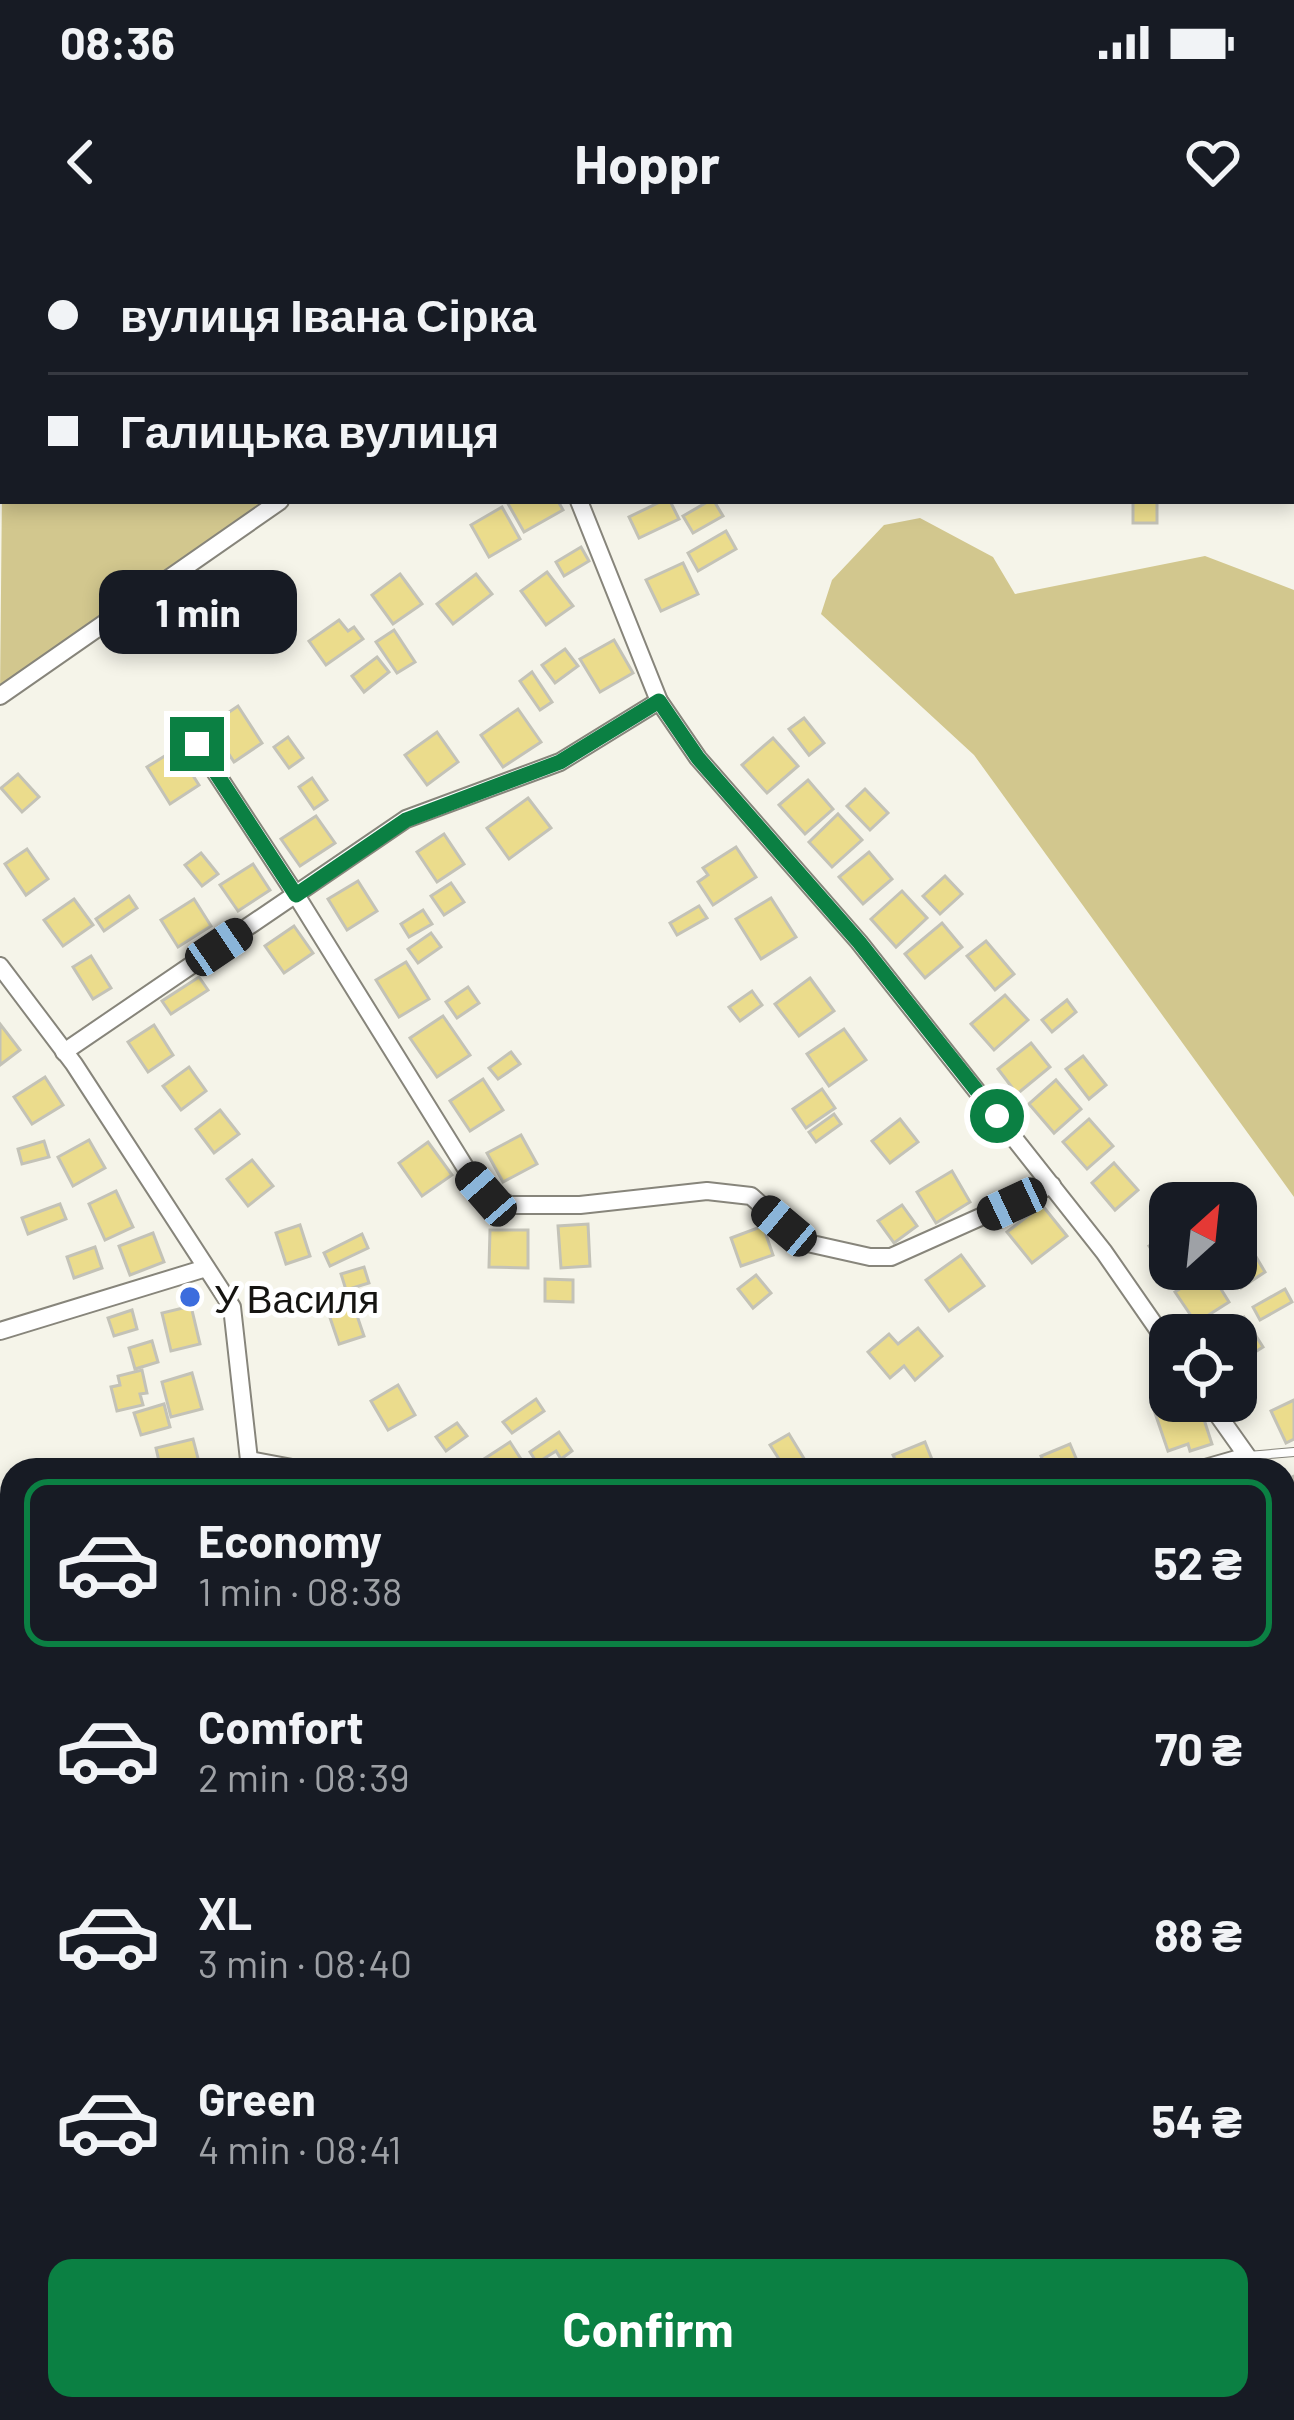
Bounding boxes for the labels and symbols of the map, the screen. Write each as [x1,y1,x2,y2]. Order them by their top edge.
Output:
callout: 1 min [98,570,296,654]
route end [170,717,224,771]
car [179,912,259,982]
route start [970,1089,1024,1143]
car [449,1155,523,1233]
car [972,1172,1052,1236]
north arrow [1149,1182,1257,1290]
car [745,1189,823,1263]
place label: У Василя [214,1274,379,1321]
marker: У Василя [177,1284,203,1310]

